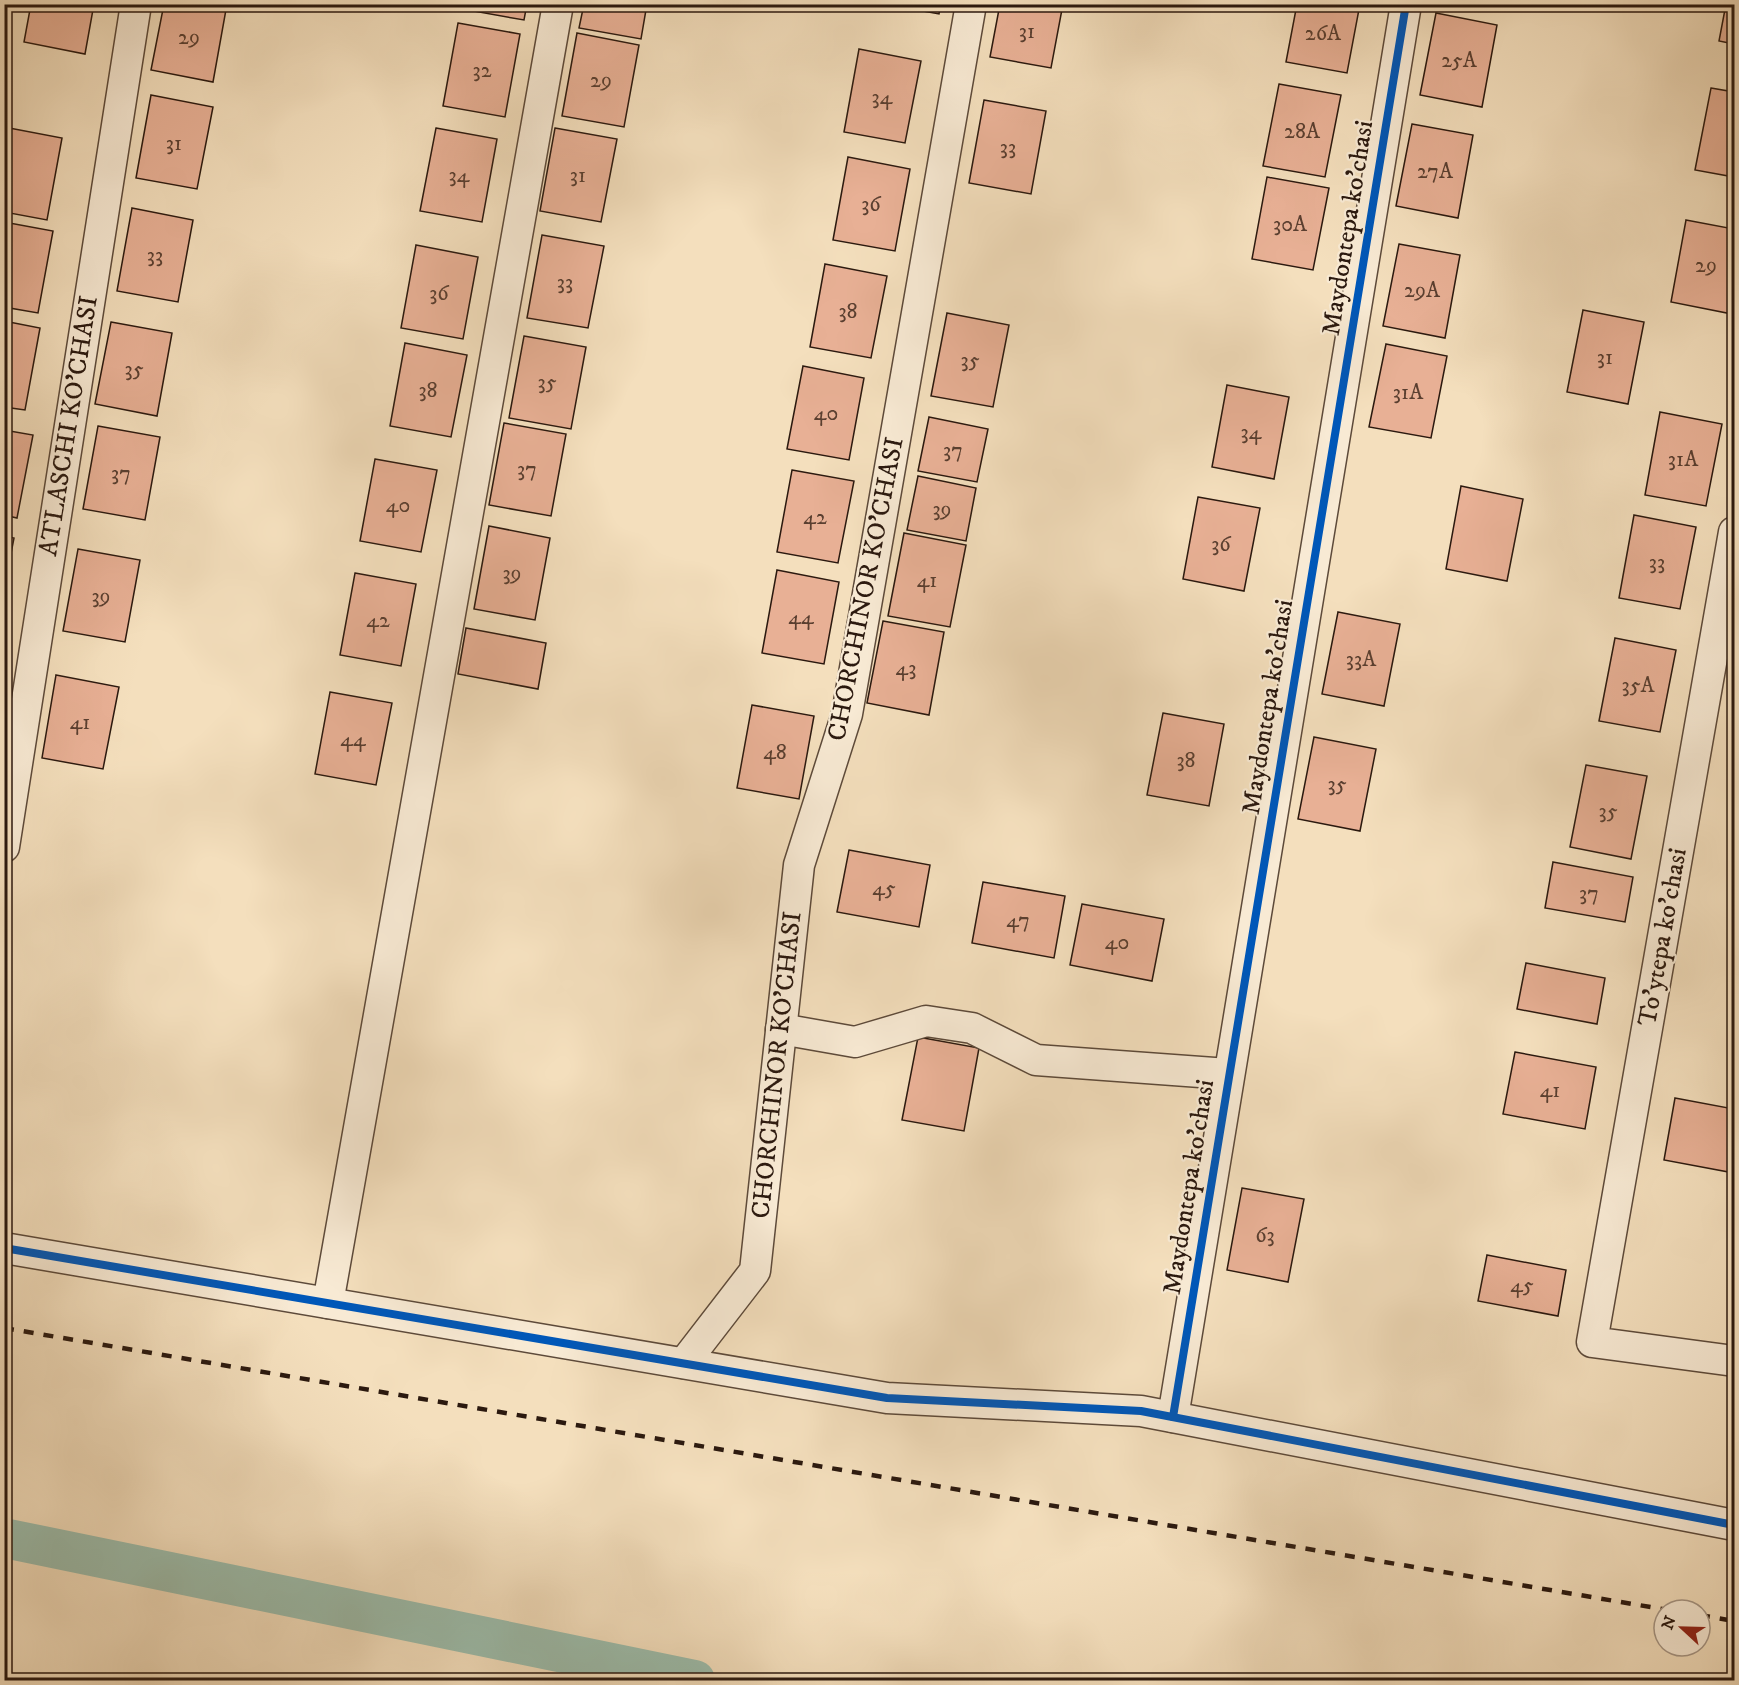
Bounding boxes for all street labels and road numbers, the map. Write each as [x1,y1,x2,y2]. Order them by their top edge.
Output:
street label: Maydontepa ko'chasi [1315,118,1381,338]
street label: ATLASCHI KO'CHASI [32,293,106,559]
street label: CHORCHINOR KO'CHASI [820,434,912,744]
street label: Maydontepa ko'chasi [1235,597,1301,817]
street label: To'ytepa ko'chasi [1631,845,1695,1029]
street label: CHORCHINOR KO'CHASI [744,910,810,1220]
street label: Maydontepa ko'chasi [1156,1077,1222,1297]

